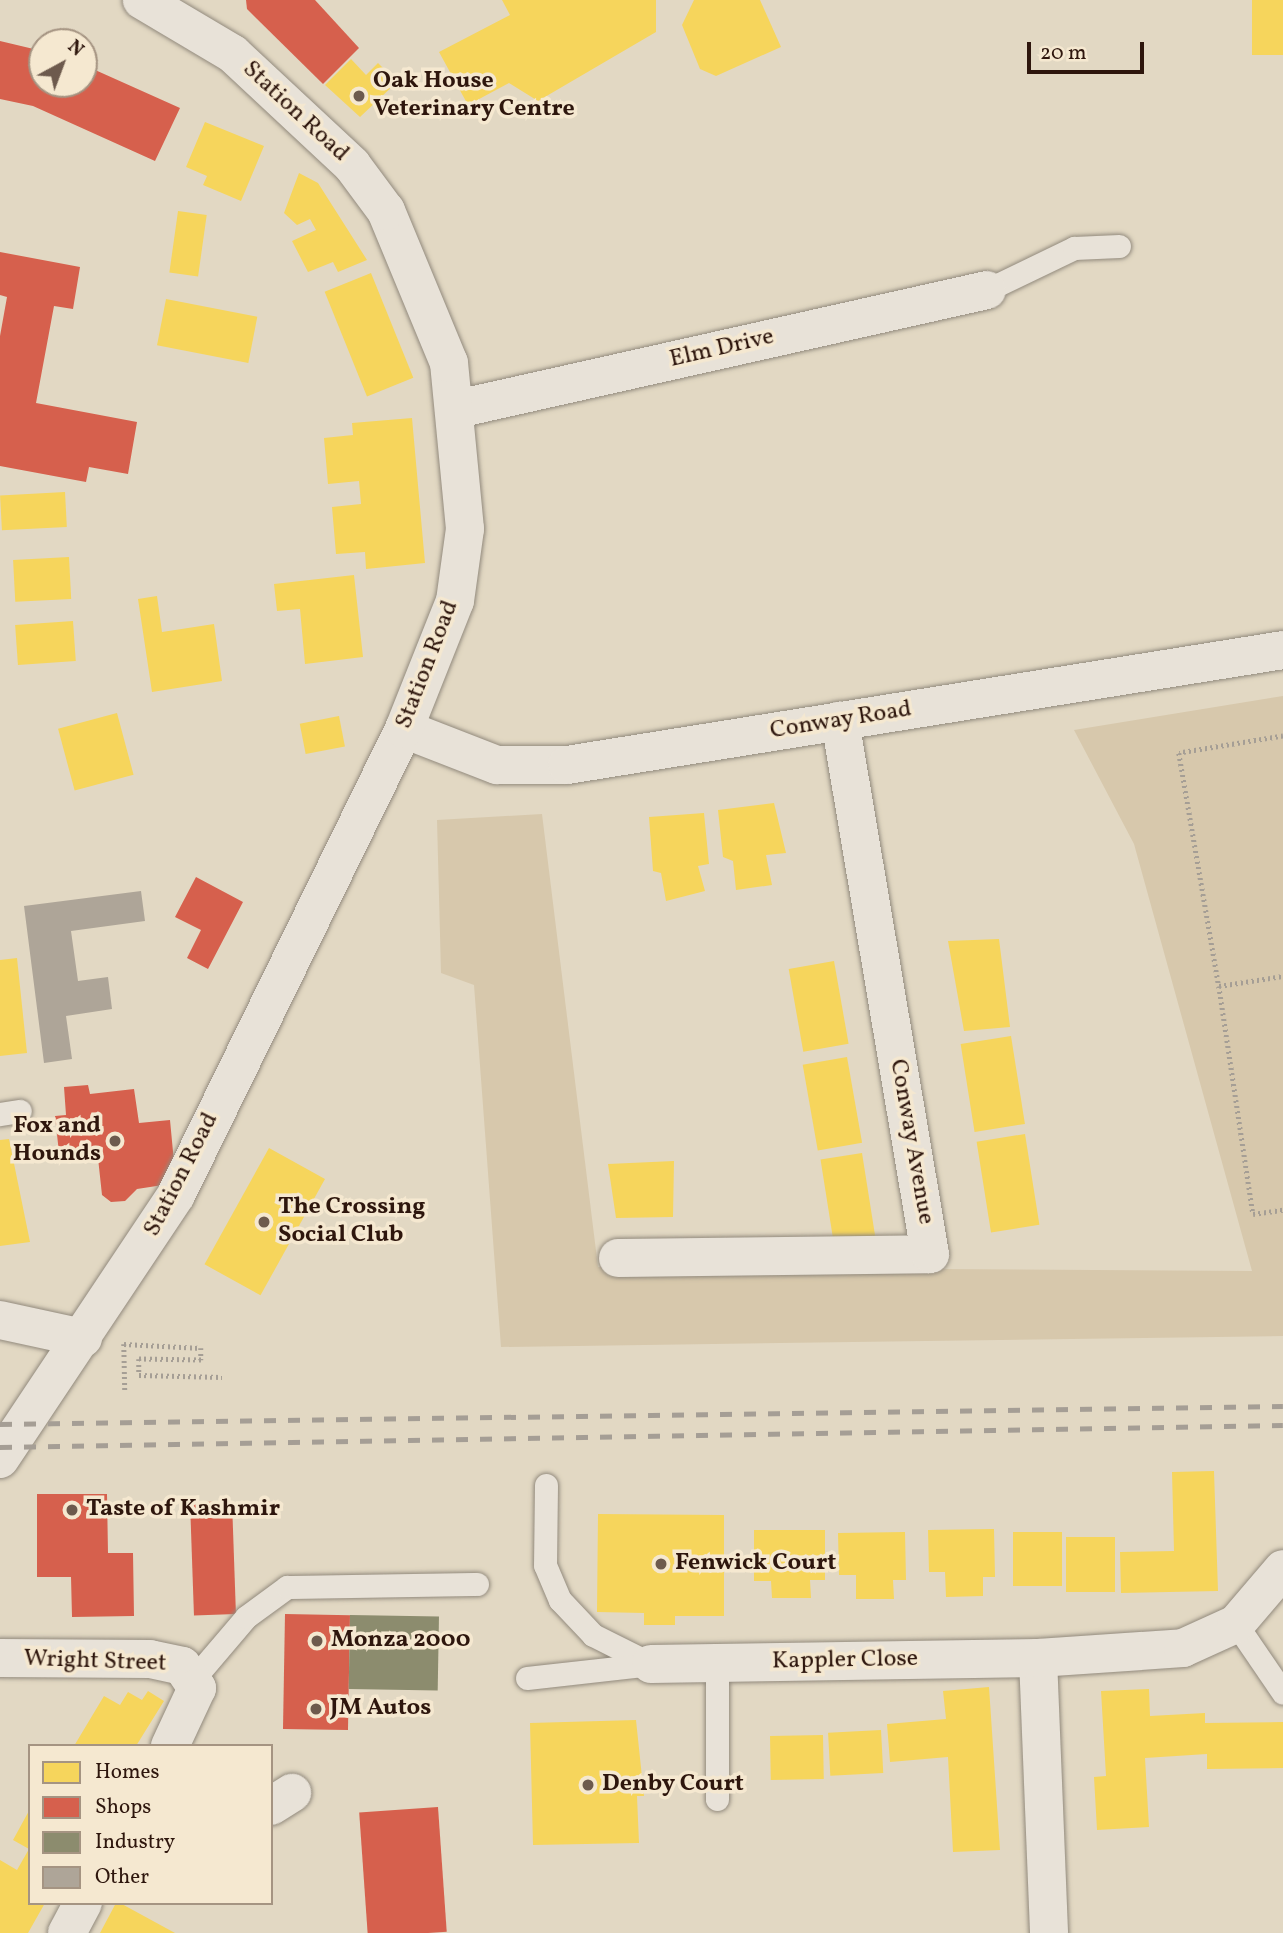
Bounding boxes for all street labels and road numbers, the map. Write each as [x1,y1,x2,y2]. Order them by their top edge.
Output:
street label: Station Road [236,55,354,169]
street label: Elm Drive [667,323,777,375]
street label: Station Road [390,597,466,733]
street label: Conway Road [768,696,914,746]
street label: Conway Avenue [882,1057,940,1227]
street label: Station Road [139,1108,225,1242]
street label: Wright Street [23,1645,167,1679]
street label: Kappler Close [772,1645,918,1677]

